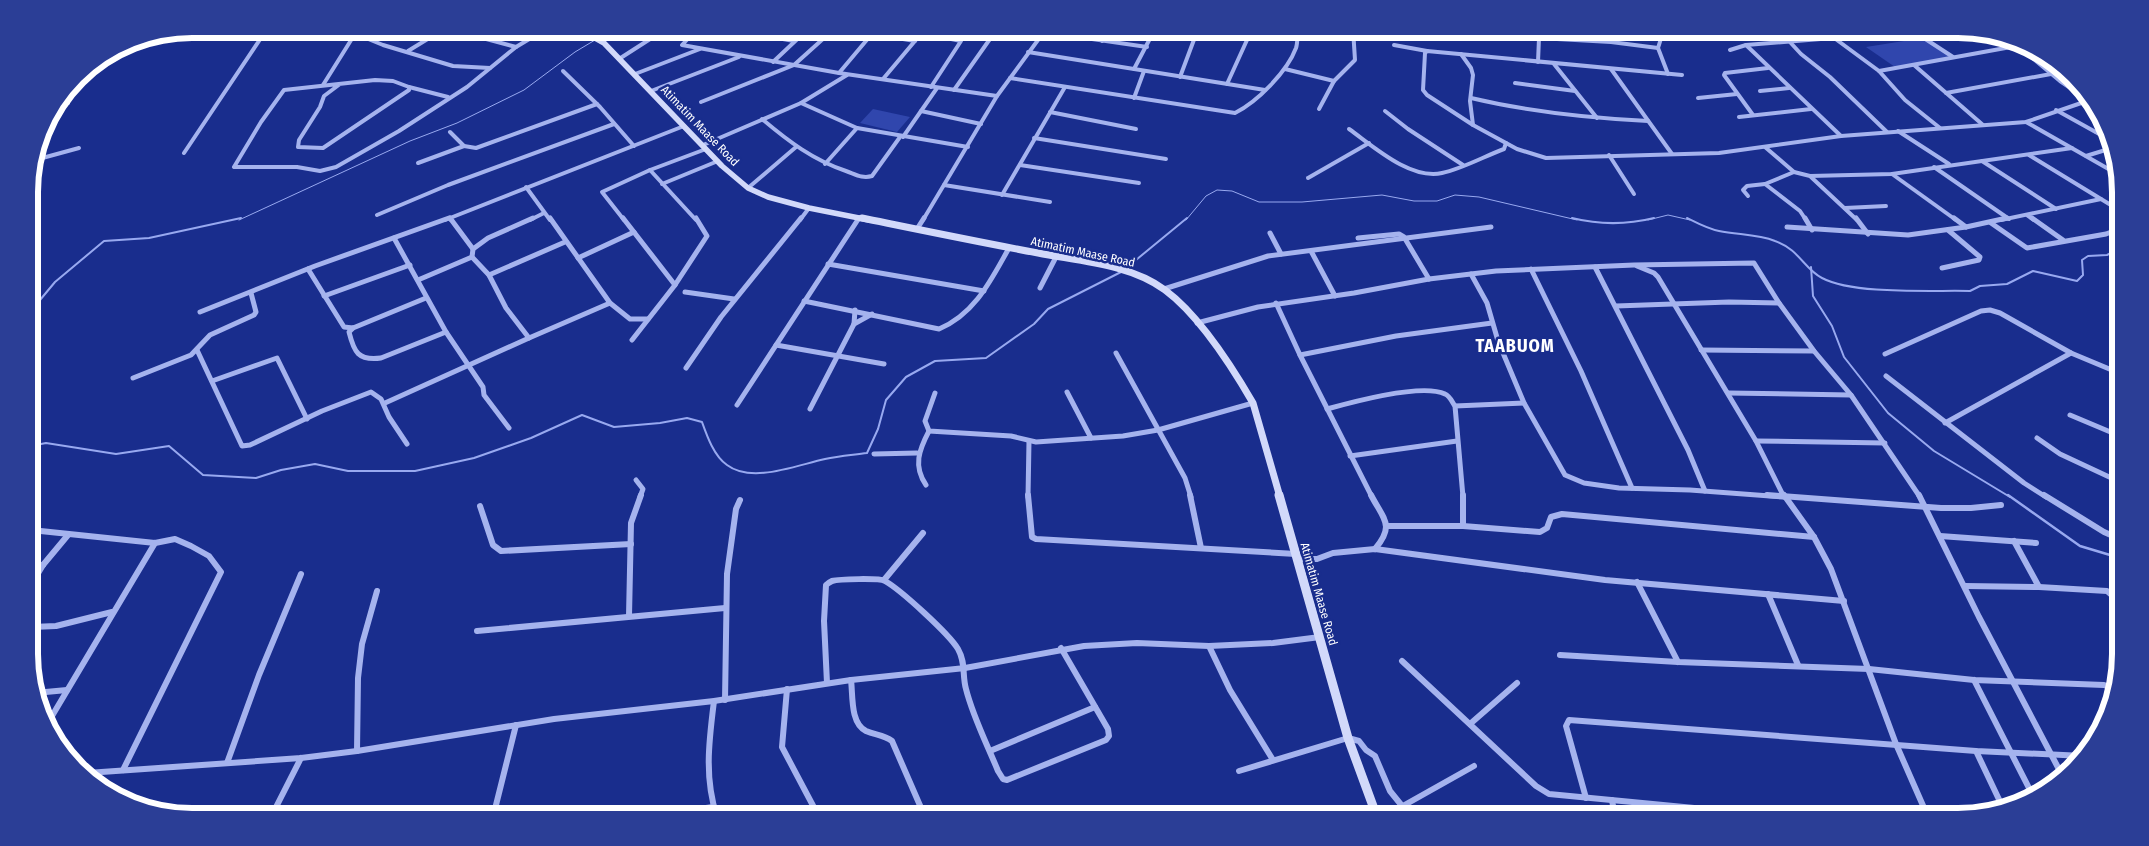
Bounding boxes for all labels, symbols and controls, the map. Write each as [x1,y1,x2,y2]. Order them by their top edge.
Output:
street label: Atimatim Maase Road [658,83,742,169]
street label: Atimatim Maase Road [1030,234,1136,270]
district label: TAABUOM [1475,335,1555,357]
street label: Atimatim Maase Road [1298,541,1340,647]

